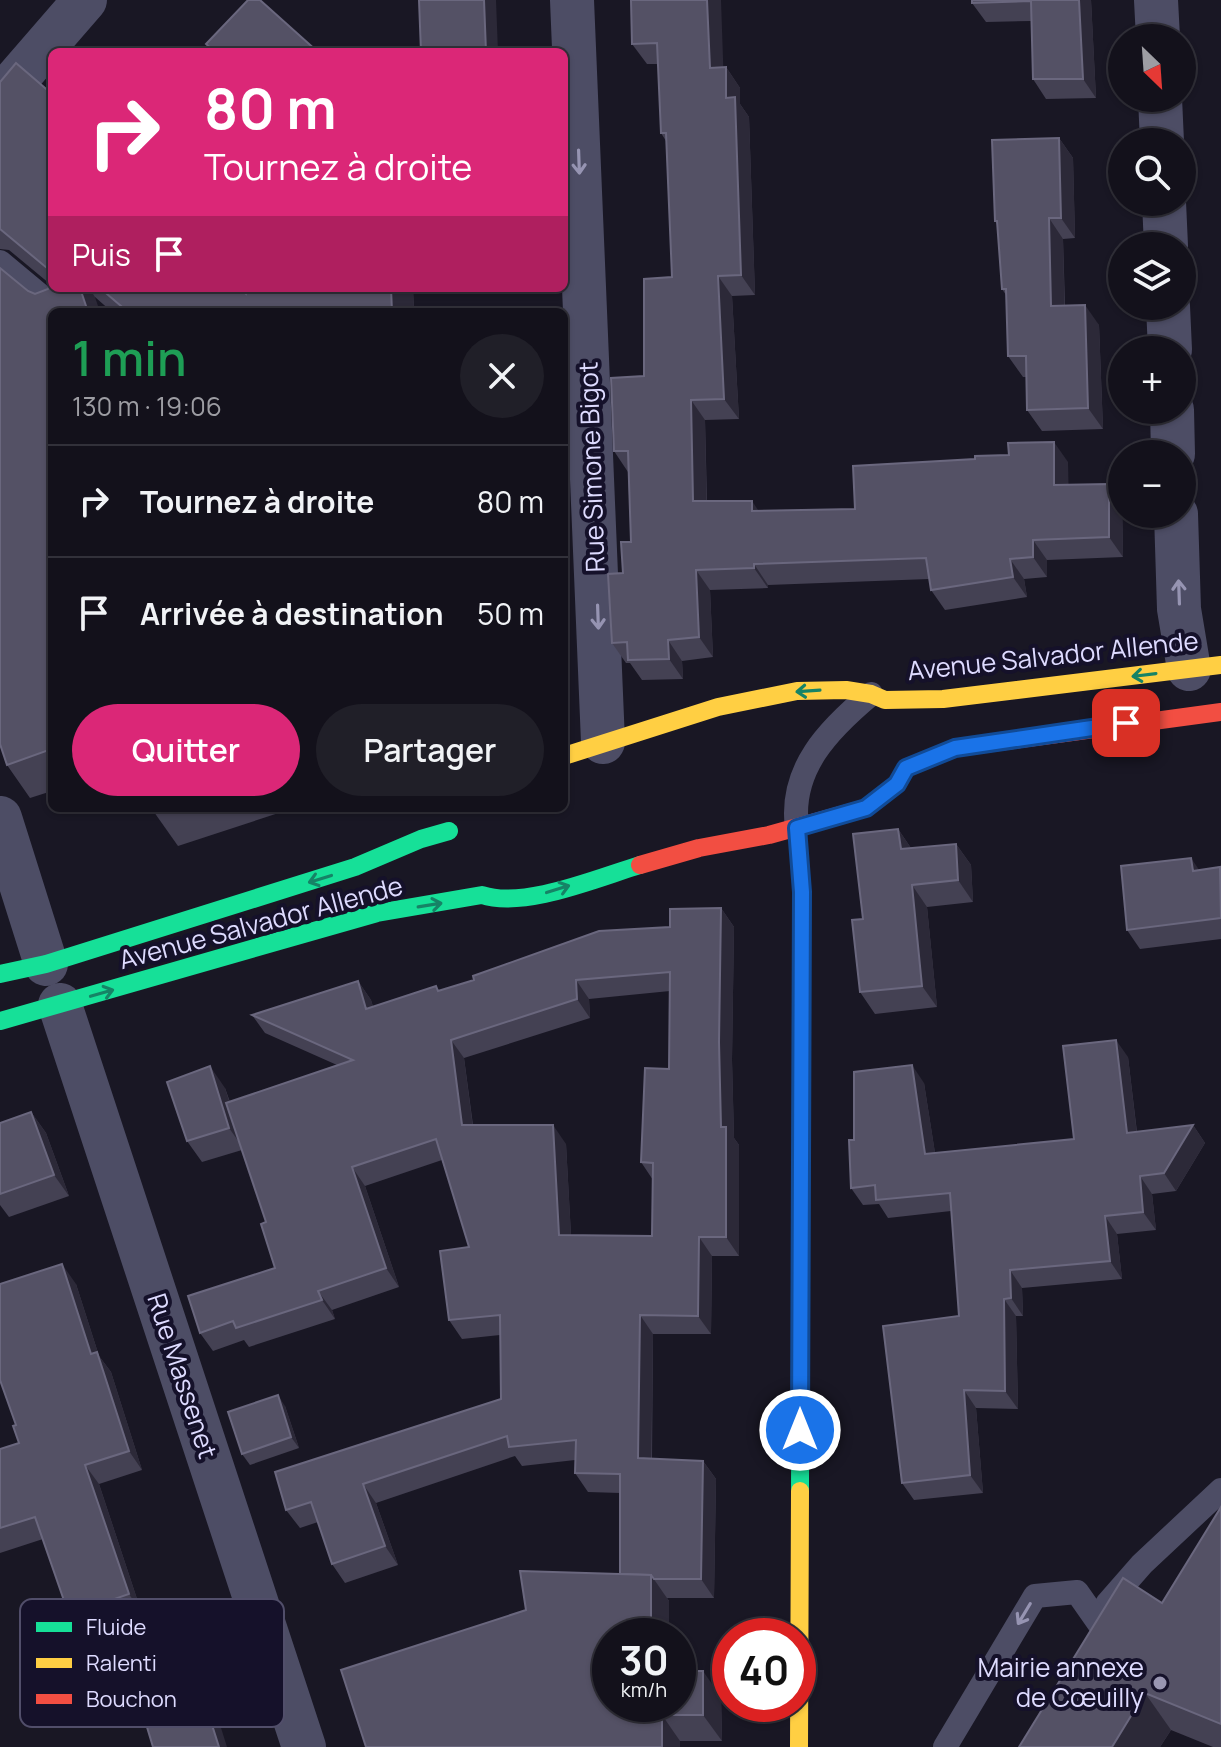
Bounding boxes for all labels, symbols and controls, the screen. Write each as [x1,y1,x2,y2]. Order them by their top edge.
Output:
north arrow [1108,24,1196,112]
map controls [1108,24,1196,528]
text: 80 m [204,69,337,146]
icon: right [72,80,176,184]
button: search [1108,128,1196,216]
text: Tournez à droite [204,142,472,191]
one-way arrow [571,148,586,175]
icon: arrive [147,232,191,276]
button: layers [1108,232,1196,320]
text: Puis [72,234,131,275]
text: 1 min [72,325,186,390]
button: close [460,334,544,418]
button: + [1108,336,1196,424]
street label: Rue Simone Bigot [569,361,613,573]
text: 130 m · 19:06 [72,388,222,424]
button: − [1108,440,1196,528]
icon: right [72,479,116,523]
text: Tournez à droite [140,481,374,522]
text: 80 m [477,481,544,522]
one-way arrow [1171,579,1186,606]
icon: arrive [72,591,116,635]
text: Arrivée à destination [140,593,443,634]
text: 50 m [477,593,544,634]
one-way arrow [591,603,606,630]
street label: Avenue Salvador Allende [906,622,1200,688]
one-way arrow [1132,668,1157,683]
one-way arrow [795,684,822,699]
pin [1092,689,1160,757]
icon: arrive [1104,701,1148,745]
button: Quitter [72,704,300,796]
button: Partager [316,704,544,796]
street label: Avenue Salvador Allende [115,867,407,977]
one-way arrow [307,872,332,887]
one-way arrow [545,881,571,896]
one-way arrow [416,896,442,911]
one-way arrow [89,985,115,1000]
street label: Rue Massenet [139,1289,227,1463]
position arrow [758,1388,842,1472]
legend [20,1599,284,1727]
one-way arrow [1016,1602,1032,1625]
text: Fluide [86,1612,146,1642]
speed limit sign: 40 [712,1618,816,1722]
text: 30 [619,1632,669,1687]
text: Ralenti [86,1648,157,1678]
place label: Mairie annexe de Cœuilly [977,1649,1144,1715]
marker: Mairie annexe de Cœuilly [1151,1674,1169,1692]
text: km/h [621,1676,667,1703]
text: Bouchon [86,1684,177,1714]

